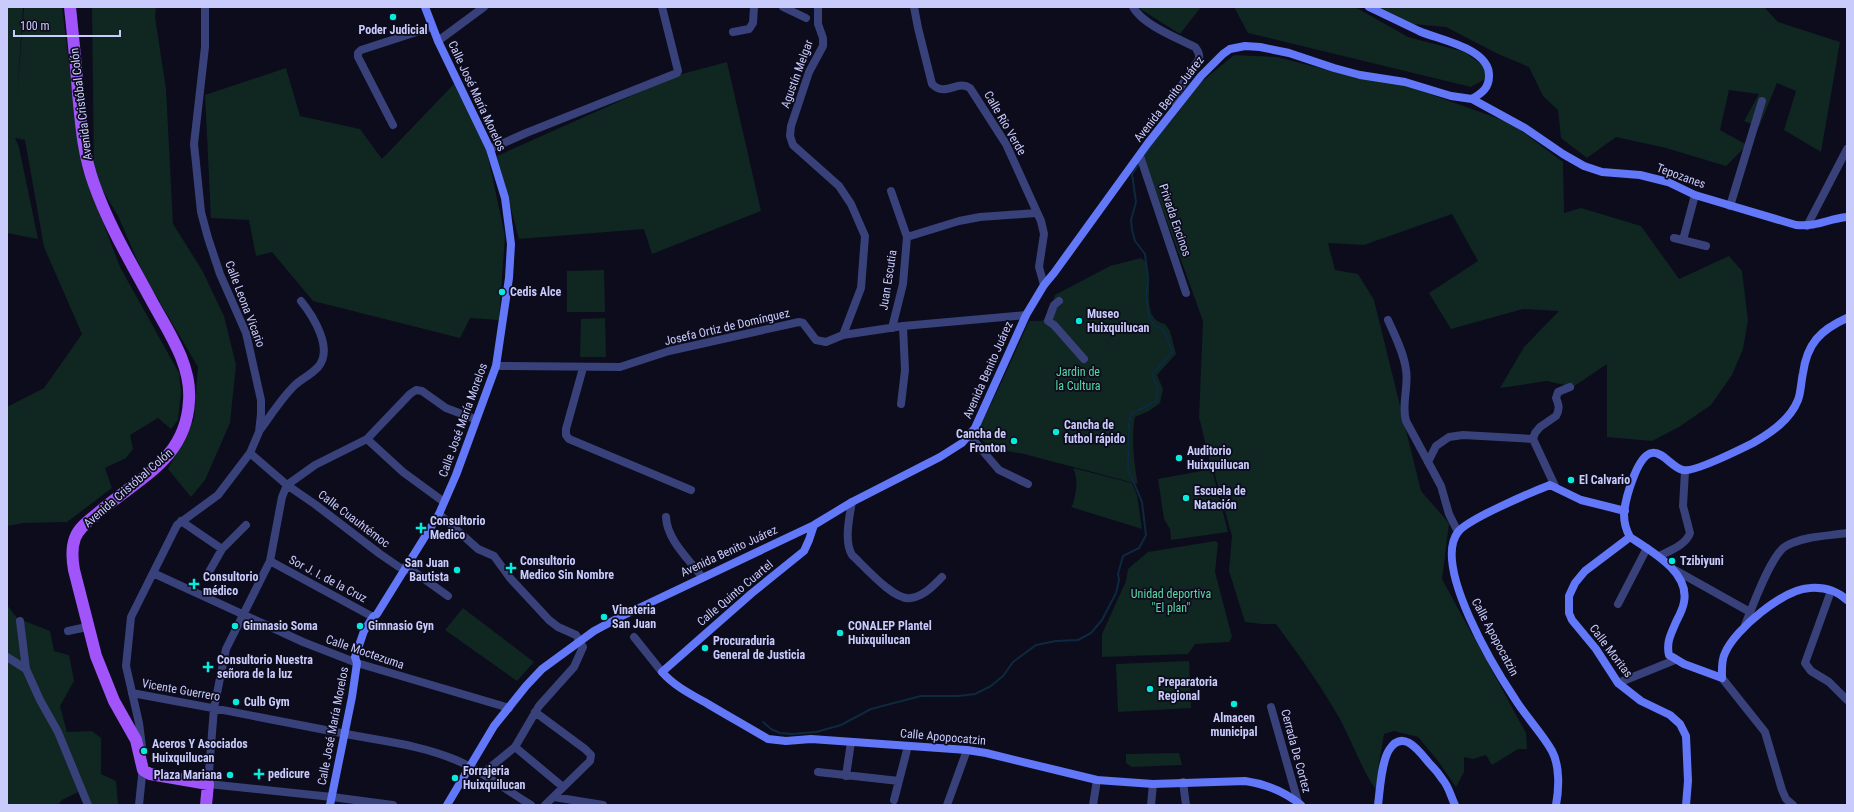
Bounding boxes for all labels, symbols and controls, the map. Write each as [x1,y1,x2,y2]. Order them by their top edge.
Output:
scale bar [14,12,120,38]
marker: Poder Judicial [388,12,398,22]
text: 100 m [20,19,50,33]
place label: Poder Judicial [358,23,428,37]
street label: Calle José María Morelos [445,38,509,154]
street label: Agustín Melgar [778,38,816,110]
street label: Avenida Cristóbal Colón [67,47,95,161]
street label: Avenida Benito Juárez [1131,53,1207,145]
street label: Calle Río Verde [981,88,1029,158]
street label: Tepozanes [1655,161,1707,191]
street label: Privada Encinos [1156,182,1194,258]
street label: Juan Escutia [876,249,900,311]
street label: Calle Leona Vicario [222,259,268,349]
place label: Cedis Alce [510,285,561,299]
marker: Cedis Alce [497,287,507,297]
street label: Josefa Ortiz de Domínguez [663,306,791,348]
place label: Museo Huixquilucan [1087,307,1150,335]
marker: Museo Huixquilucan [1074,316,1084,326]
street label: Avenida Benito Juárez [960,319,1016,421]
street label: Calle José María Morelos [436,361,490,479]
park label: Jardin de la Cultura [1055,365,1101,393]
place label: Cancha de futbol rápido [1064,418,1126,446]
place label: Cancha de Fronton [956,427,1006,455]
marker: Cancha de futbol rápido [1051,427,1061,437]
marker: Cancha de Fronton [1009,436,1019,446]
place label: Auditorio Huixquilucan [1187,444,1250,472]
street label: Avenida Cristóbal Colón [81,446,175,530]
marker: Auditorio Huixquilucan [1174,453,1184,463]
place label: El Calvario [1579,473,1630,487]
marker: El Calvario [1566,475,1576,485]
place label: Escuela de Natación [1194,484,1246,512]
street label: Calle Cuauhtémoc [315,487,393,551]
marker: Escuela de Natación [1181,493,1191,503]
place label: Consultorio Medico [430,514,486,542]
marker: Consultorio Medico [415,522,427,534]
street label: Avenida Benito Juárez [678,522,780,580]
street label: Sor J. I. de la Cruz [287,553,369,605]
place label: Consultorio Medico Sin Nombre [520,554,614,582]
place label: Tzibiyuni [1680,554,1724,568]
place label: San Juan Bautista [405,556,449,584]
marker: Tzibiyuni [1667,556,1677,566]
street label: Calle Quinto Cuartel [694,557,776,629]
marker: Consultorio Medico Sin Nombre [505,562,517,574]
marker: San Juan Bautista [452,565,462,575]
place label: Consultorio médico [203,570,259,598]
marker: Consultorio médico [188,578,200,590]
park label: Unidad deportiva "El plan" [1131,587,1211,615]
street label: Calle Apopocatzin [1469,596,1521,678]
place label: Vinateria San Juan [612,603,656,631]
marker: Vinateria San Juan [599,612,609,622]
place label: Gimnasio Soma [243,619,318,633]
place label: Gimnasio Gyn [368,619,434,633]
place label: CONALEP Plantel Huixquilucan [848,619,932,647]
marker: Gimnasio Soma [230,621,240,631]
marker: Gimnasio Gyn [355,621,365,631]
street label: Calle Moritas [1587,622,1635,680]
marker: CONALEP Plantel Huixquilucan [835,628,845,638]
street label: Calle Moctezuma [324,632,406,672]
place label: Procuraduria General de Justicia [713,634,806,662]
marker: Procuraduria General de Justicia [700,643,710,653]
place label: Consultorio Nuestra señora de la luz [217,653,313,681]
marker: Consultorio Nuestra señora de la luz [202,661,214,673]
street label: Calle José María Morelos [315,666,351,786]
place label: Preparatoria Regional [1158,675,1218,703]
street label: Vicente Guerrero [141,676,221,704]
marker: Preparatoria Regional [1145,684,1155,694]
place label: Culb Gym [244,695,290,709]
marker: Culb Gym [231,697,241,707]
marker: Almacen municipal [1229,699,1239,709]
street label: Cerrada De Cortez [1278,708,1314,794]
place label: Almacen municipal [1211,711,1257,739]
street label: Calle Apopocatzin [900,726,987,748]
place label: Aceros Y Asociados Huixquilucan [152,737,248,765]
marker: Aceros Y Asociados Huixquilucan [139,746,149,756]
place label: Forrajeria Huixquilucan [463,764,526,792]
place label: pedicure [268,767,310,781]
place label: Plaza Mariana [154,768,222,782]
marker: pedicure [253,768,265,780]
marker: Plaza Mariana [225,770,235,780]
marker: Forrajeria Huixquilucan [450,773,460,783]

